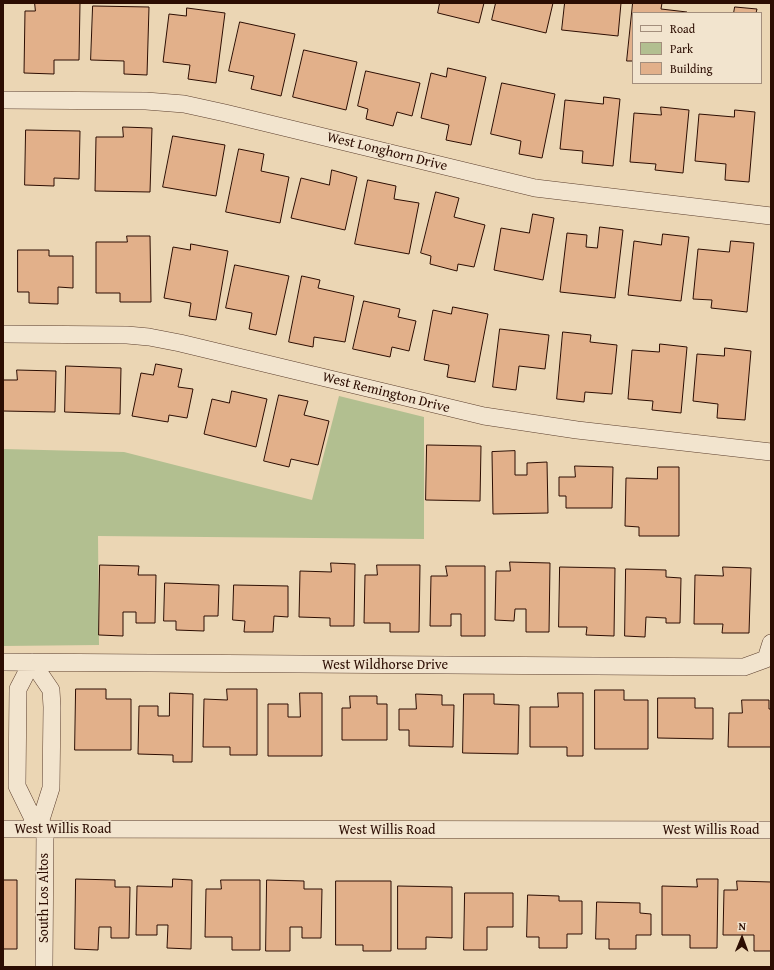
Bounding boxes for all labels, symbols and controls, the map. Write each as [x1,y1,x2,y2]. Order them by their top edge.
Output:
legend [632,12,762,84]
text: Road [670,20,695,37]
text: Park [670,40,693,57]
text: Building [670,60,713,77]
street label: West Longhorn Drive [325,129,449,175]
street label: West Remington Drive [321,369,451,417]
street label: West Wildhorse Drive [322,657,448,673]
street label: West Willis Road [14,821,112,837]
street label: West Willis Road [338,822,436,838]
street label: West Willis Road [662,822,760,838]
street label: South Los Altos [36,853,52,943]
north arrow [722,918,762,958]
text: N [738,918,746,934]

